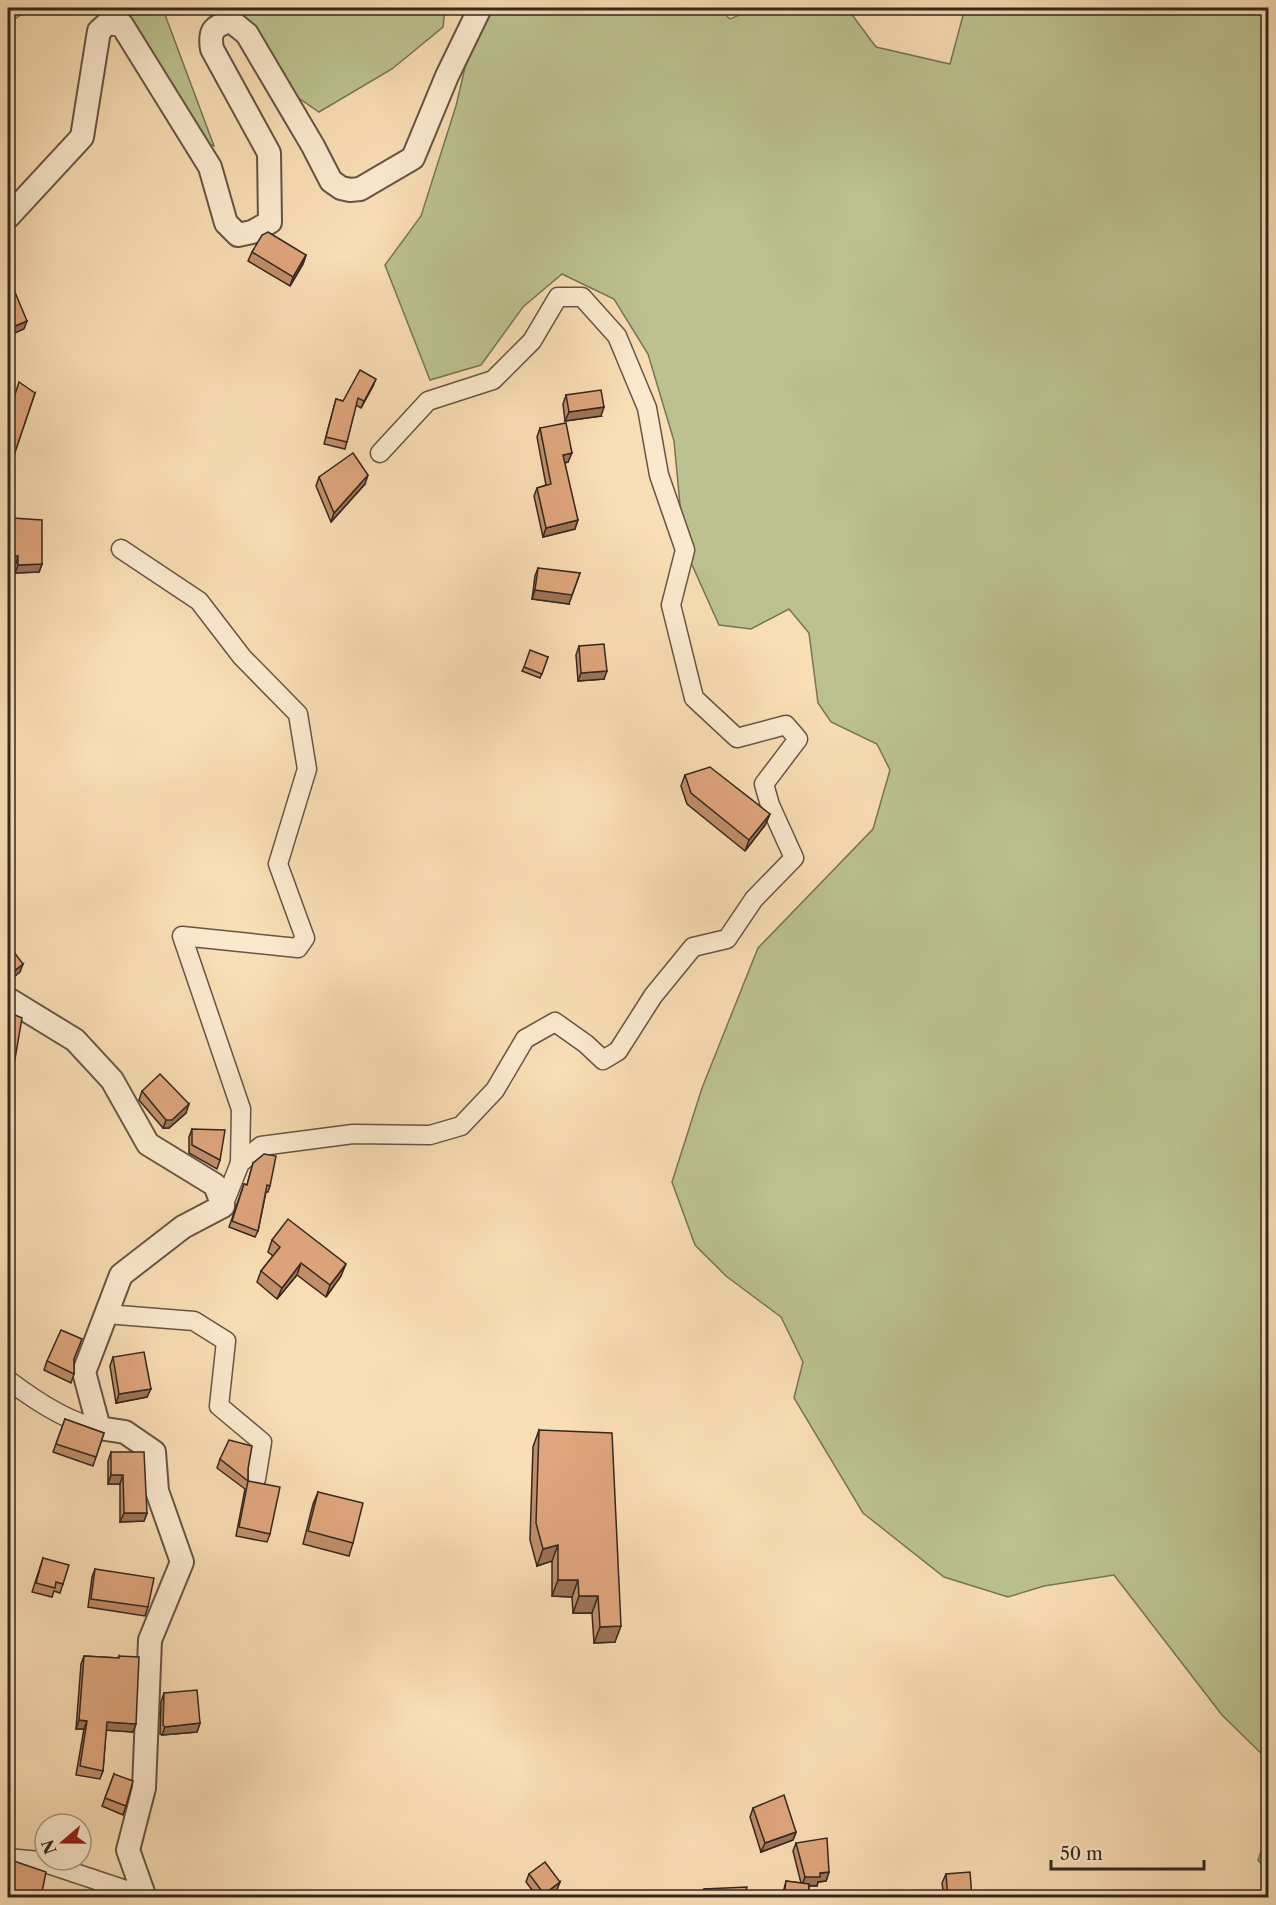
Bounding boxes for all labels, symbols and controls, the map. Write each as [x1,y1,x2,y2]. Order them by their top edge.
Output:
north arrow [33,1812,93,1872]
scale bar [1051,1833,1204,1871]
text: N [37,1837,61,1857]
text: 50 m [1060,1843,1103,1865]

